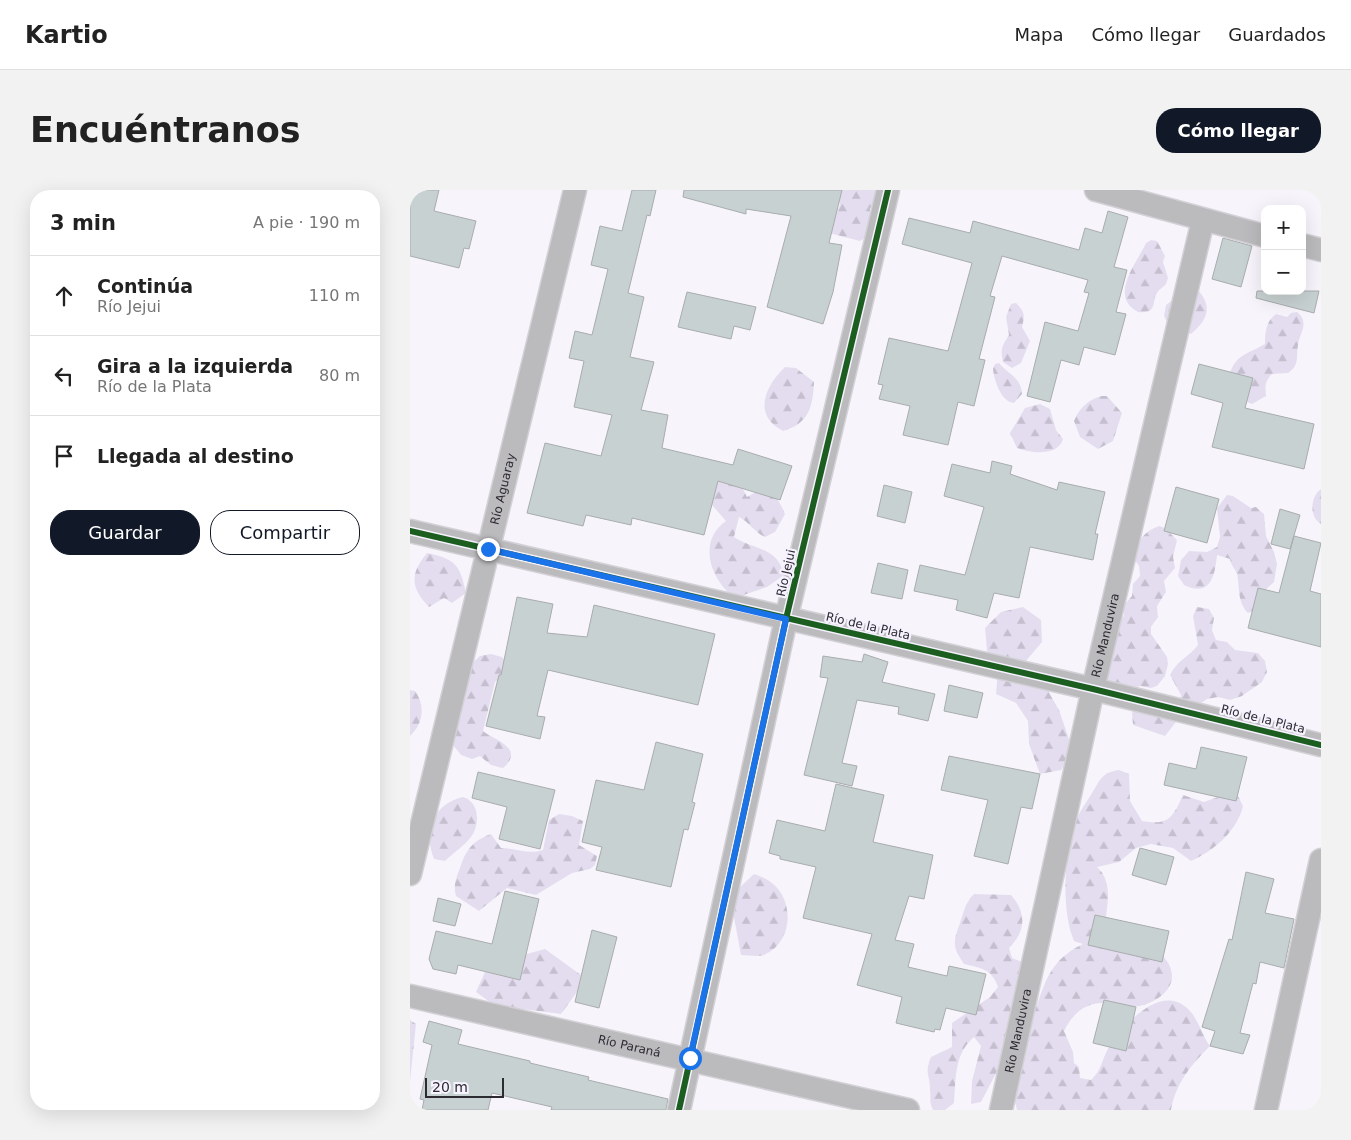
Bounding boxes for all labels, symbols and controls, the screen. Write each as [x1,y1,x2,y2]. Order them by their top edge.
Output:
text: Kartio [25,21,108,49]
text: Mapa [1014,24,1063,45]
text: Cómo llegar [1091,24,1200,45]
text: Guardados [1228,24,1326,45]
button: Cómo llegar [1156,108,1321,153]
text: Encuéntranos [30,110,301,150]
map controls [1261,205,1306,295]
button: + [1261,205,1306,250]
text: 3 min [50,211,116,235]
text: A pie · 190 m [253,213,360,232]
button: − [1261,250,1306,295]
text: Continúa [97,275,193,297]
icon: ahead [50,282,78,310]
text: 110 m [309,286,360,305]
text: Río Jejui [97,297,161,316]
text: Gira a la izquierda [97,355,293,377]
icon: left [50,362,78,390]
text: 80 m [319,366,360,385]
text: Río de la Plata [97,377,212,396]
icon: arrive [50,442,78,470]
text: Llegada al destino [97,445,294,467]
street label: Río Aguaray [487,452,518,526]
button: Guardar [50,510,200,555]
button: Compartir [210,510,360,555]
route end [477,538,500,561]
street label: Río Jejui [774,548,798,598]
street label: Río Manduvira [1089,592,1122,679]
street label: Río de la Plata [824,609,912,643]
street label: Río de la Plata [1220,702,1306,736]
street label: Río Manduvira [1002,987,1034,1074]
street label: Río Paraná [596,1032,662,1060]
route start [679,1047,702,1070]
scale bar [425,1075,504,1098]
text: 20 m [432,1079,468,1095]

